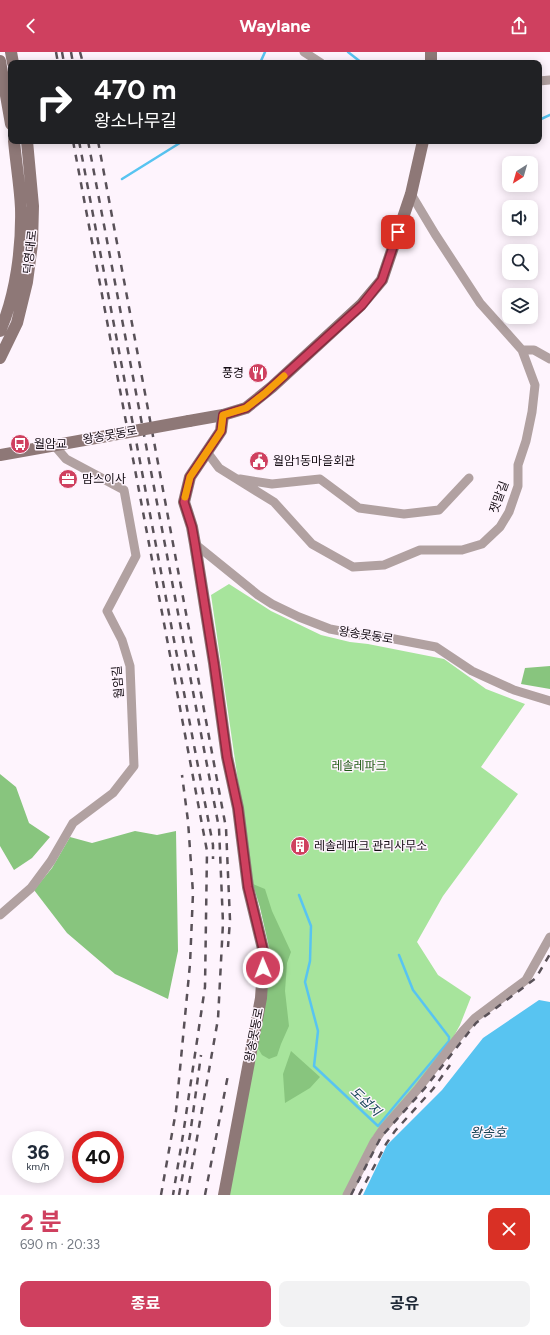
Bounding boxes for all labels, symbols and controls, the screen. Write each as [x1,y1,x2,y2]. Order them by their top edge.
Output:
icon: back [20,15,42,37]
text: Waylane [240,15,310,37]
icon: share [508,15,530,37]
text: 470 m [94,72,177,106]
icon: right [28,76,80,128]
text: 왕소나무길 [94,110,177,132]
north arrow [502,156,538,192]
map controls [502,156,538,324]
button: sound [502,200,538,236]
pin [381,215,415,249]
icon: arrive [387,221,409,243]
street label: 덕영대로 [21,229,39,275]
button: search [502,244,538,280]
button: layers [502,288,538,324]
restaurant icon: 풍경 [247,362,269,384]
place label: 풍경 [222,366,244,380]
street label: 왕송못동로 [82,423,138,447]
bus stop icon: 월암교 [9,433,31,455]
place label: 월암교 [34,437,67,451]
public building icon: 월암1동마을회관 [248,450,270,472]
place label: 월암1동마을회관 [273,454,355,468]
office icon: 맘스이사 [57,468,79,490]
place label: 맘스이사 [82,472,126,486]
street label: 잿말길 [487,479,511,515]
street label: 왕송못동로 [338,624,394,646]
street label: 월암길 [110,665,126,699]
park label: 레솔레파크 [331,759,387,773]
building icon: 레솔레파크 관리사무소 [289,835,311,857]
place label: 레솔레파크 관리사무소 [314,839,427,853]
position arrow [242,947,284,989]
street label: 왕송못동로 [242,1007,266,1063]
water label: 도섭지 [347,1084,385,1120]
water label: 왕송호 [470,1125,507,1140]
speed limit sign: 40 [72,1131,124,1183]
text: 36 [27,1140,49,1164]
text: km/h [27,1160,49,1173]
text: 2 분 [20,1207,62,1236]
button: close [488,1208,530,1250]
text: 690 m · 20:33 [20,1237,100,1252]
button: 종료 [20,1281,271,1327]
button: 공유 [279,1281,530,1327]

